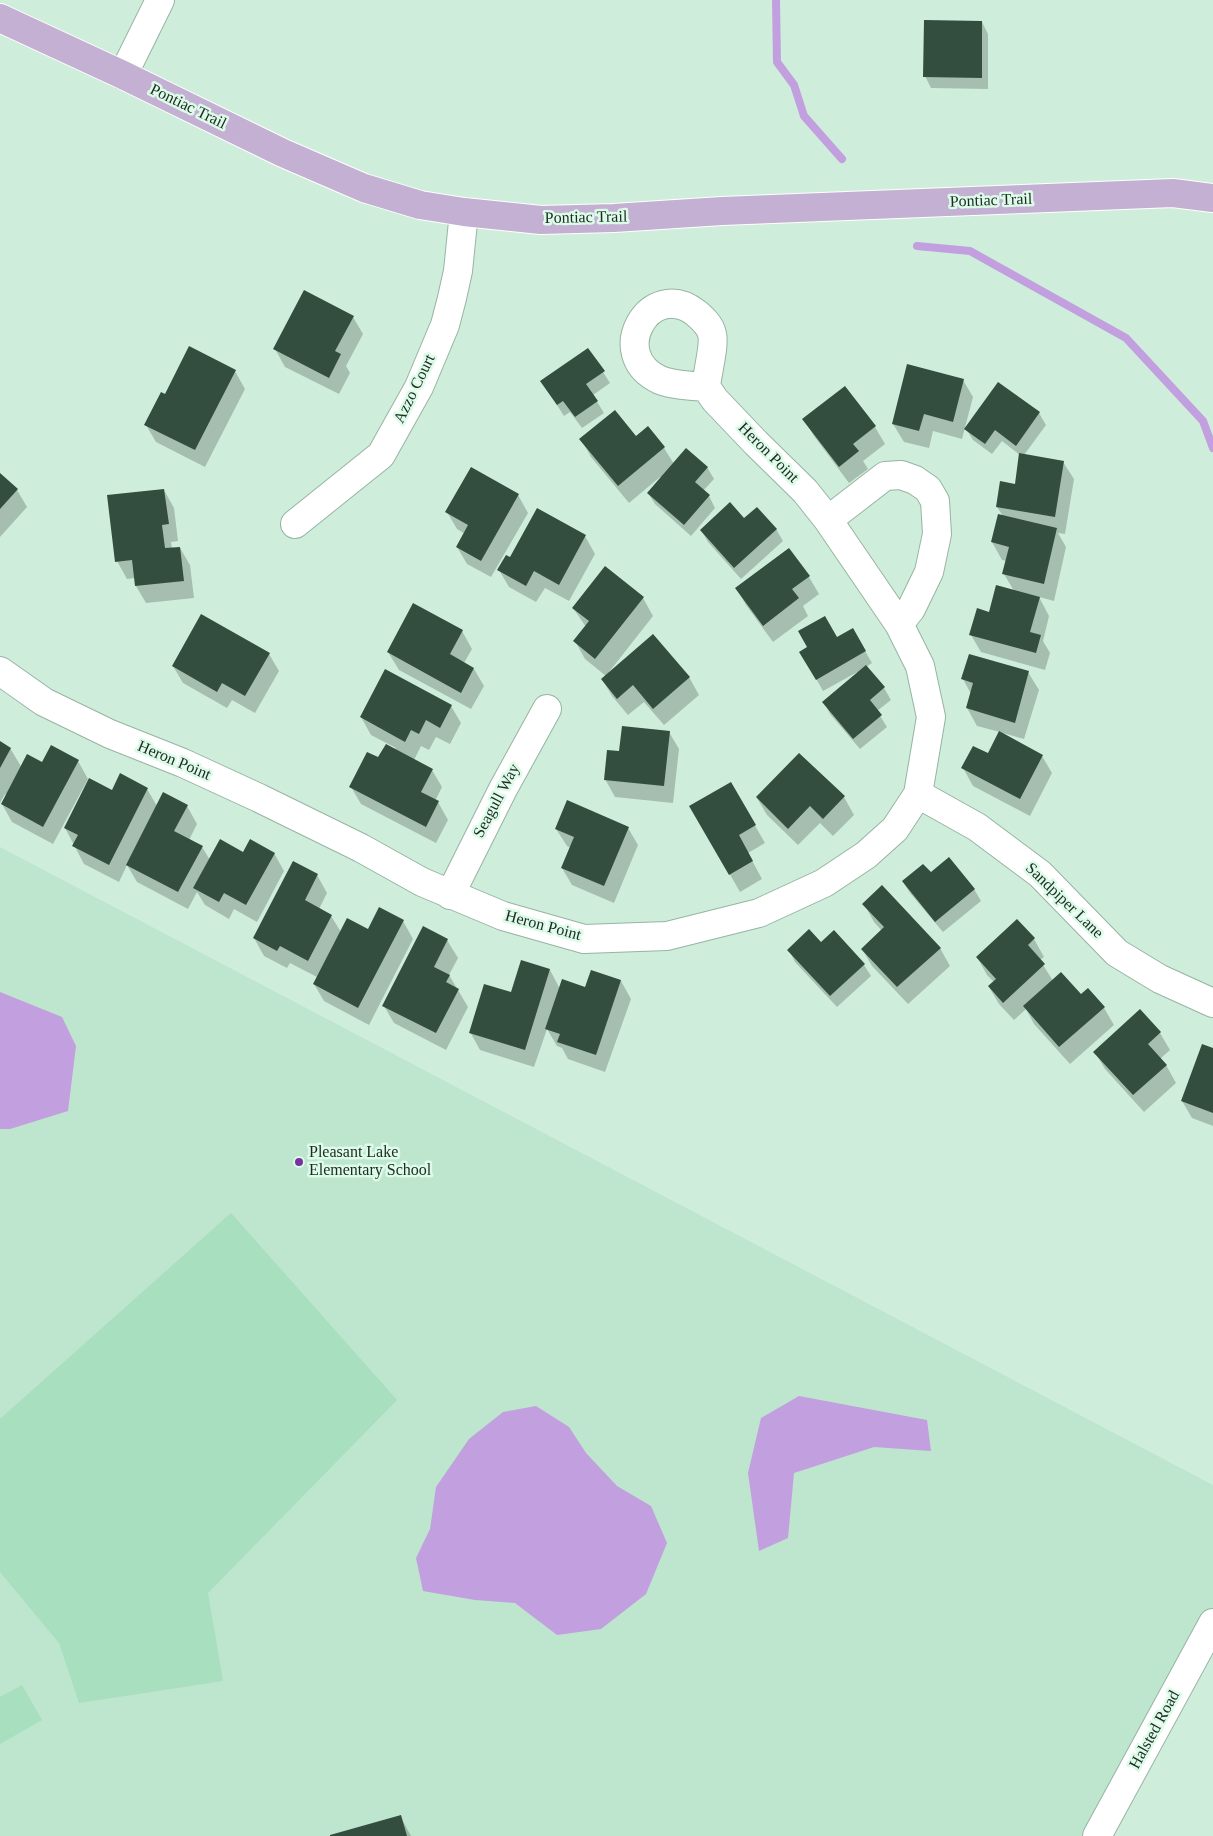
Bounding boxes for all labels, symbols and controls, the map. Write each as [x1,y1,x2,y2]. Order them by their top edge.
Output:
street label: Pontiac Trail [147,80,229,134]
street label: Pontiac Trail [949,190,1033,212]
street label: Pontiac Trail [545,208,627,228]
street label: Azzo Court [390,351,440,427]
street label: Heron Point [734,419,802,487]
street label: Heron Point [134,737,214,785]
street label: Seagull Way [470,761,524,841]
street label: Sandpiper Lane [1021,859,1107,943]
street label: Heron Point [503,907,583,945]
place label: Pleasant Lake Elementary School [309,1143,431,1181]
marker: Pleasant Lake Elementary School [293,1156,305,1168]
street label: Halsted Road [1126,1687,1184,1773]

